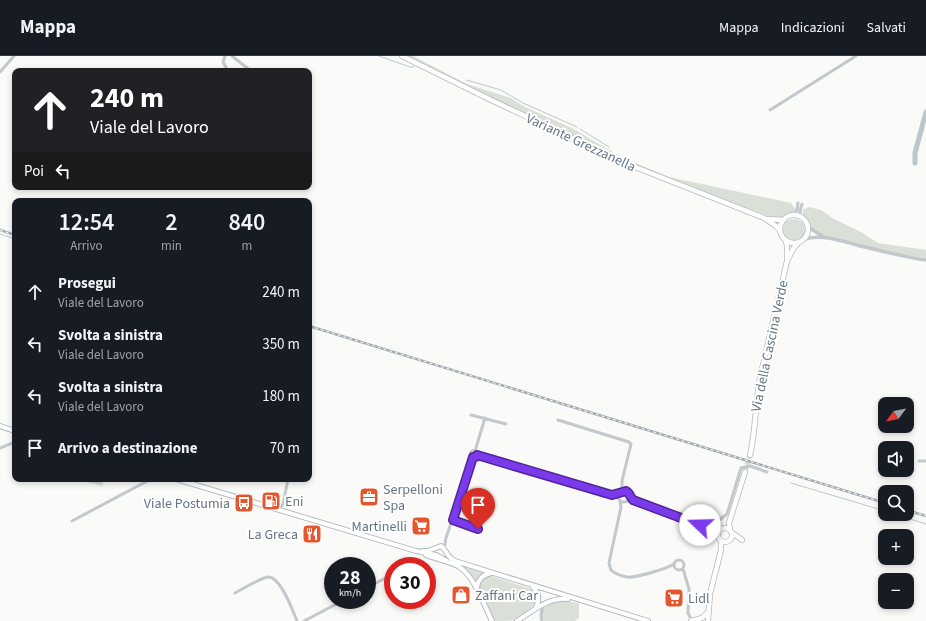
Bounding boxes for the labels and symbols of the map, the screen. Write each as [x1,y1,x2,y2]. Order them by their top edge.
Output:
street label: Variante Grezzanella [522,109,639,177]
street label: Via della Cascina Verde [746,279,794,414]
north arrow [878,397,914,433]
place label: Serpelloni Spa [383,480,443,516]
office icon: Serpelloni Spa [358,486,380,508]
pin [461,488,495,529]
fuel station icon: Eni [260,490,282,512]
bus stop icon: Viale Postumia [233,492,255,514]
place label: Eni [285,492,303,512]
place label: Viale Postumia [144,494,230,514]
position arrow [679,504,721,546]
supermarket icon: Martinelli [410,515,432,537]
place label: Martinelli [352,517,407,537]
restaurant icon: La Greca [301,523,323,545]
place label: La Greca [248,525,298,545]
speed limit sign: 30 [384,557,436,609]
shop icon: Zaffani Car [450,584,472,606]
place label: Zaffani Car [475,586,538,606]
supermarket icon: Lidl [663,587,685,609]
place label: Lidl [688,589,710,609]

